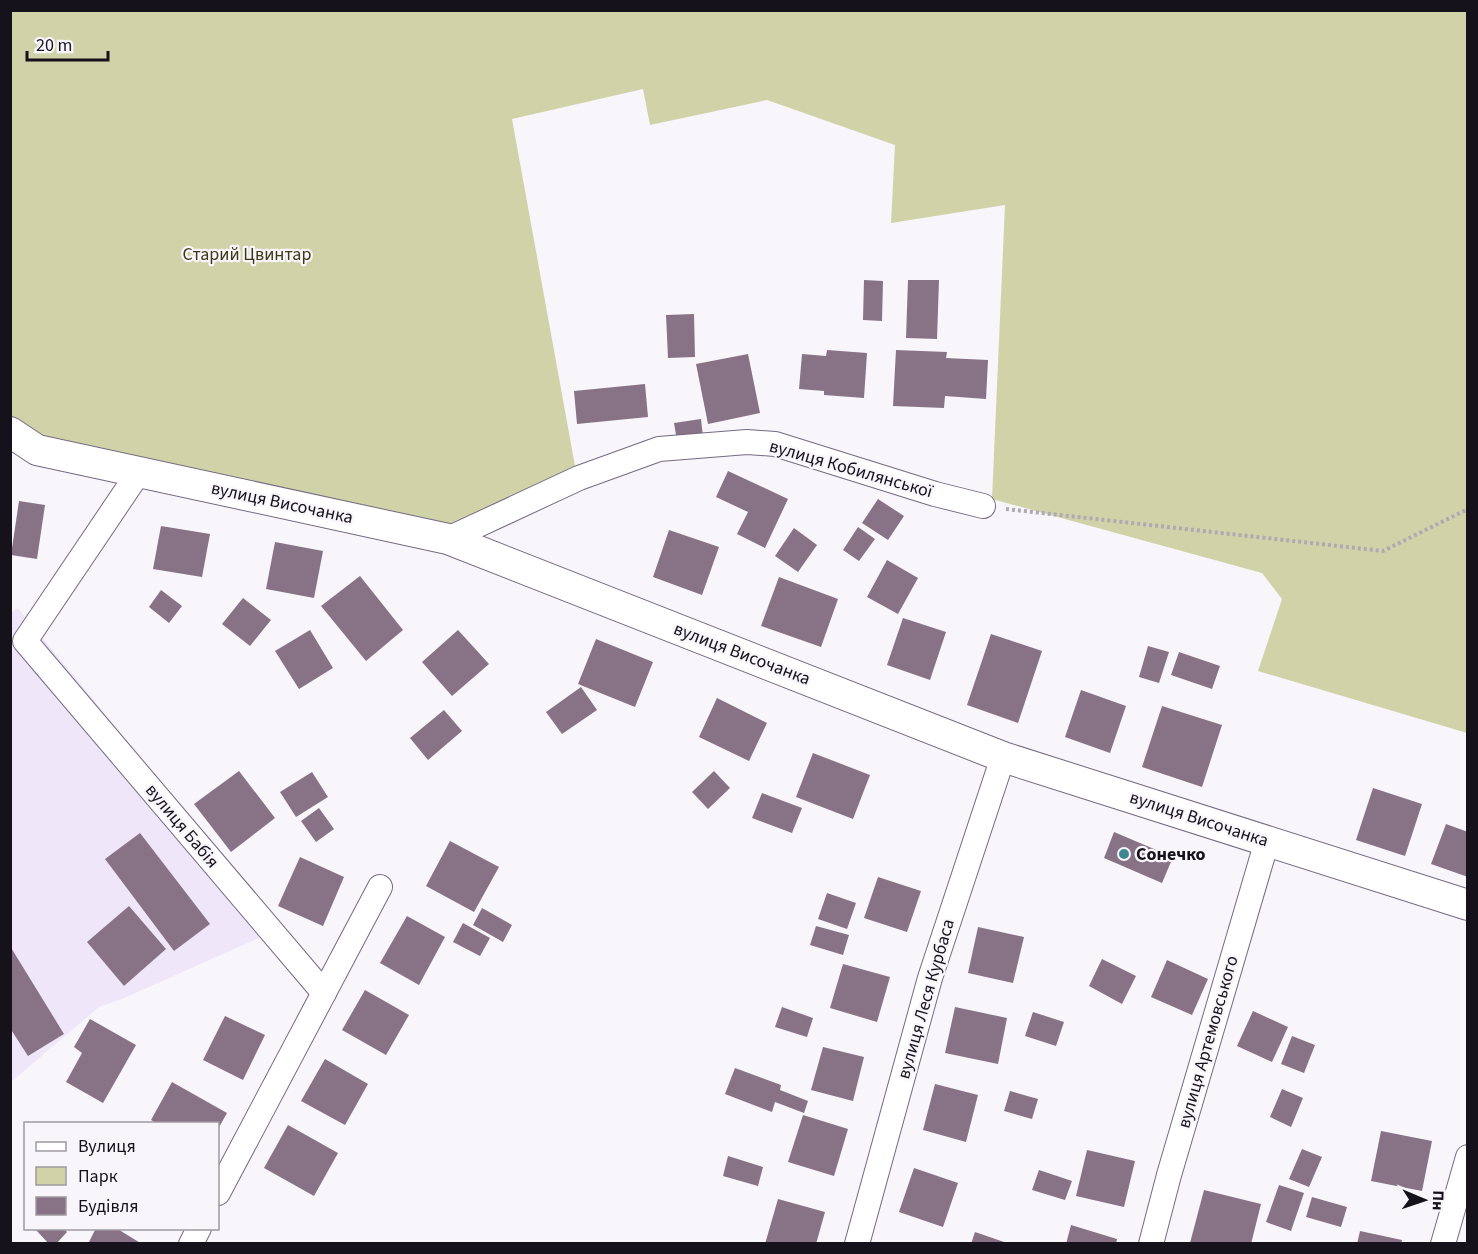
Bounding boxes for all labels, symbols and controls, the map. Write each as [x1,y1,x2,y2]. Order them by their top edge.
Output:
scale bar [27,24,108,62]
text: 20 m [36,33,72,58]
park label: Старий Цвинтар [183,242,311,267]
street label: вулиця Кобилянської [766,434,936,504]
street label: вулиця Височанка [209,476,355,530]
street label: вулиця Височанка [670,616,814,692]
street label: вулиця Бабія [139,779,225,873]
street label: вулиця Височанка [1126,785,1272,853]
place label: Сонечко [1136,842,1206,867]
marker: Сонечко [1117,847,1131,861]
street label: вулиця Леся Курбаса [891,916,961,1082]
street label: вулиця Артемовського [1171,953,1245,1131]
legend [24,1122,219,1230]
text: Вулиця [78,1134,136,1159]
text: Парк [78,1164,118,1189]
north arrow [1394,1170,1454,1230]
text: Пн [1427,1190,1449,1211]
text: Будівля [78,1194,138,1219]

